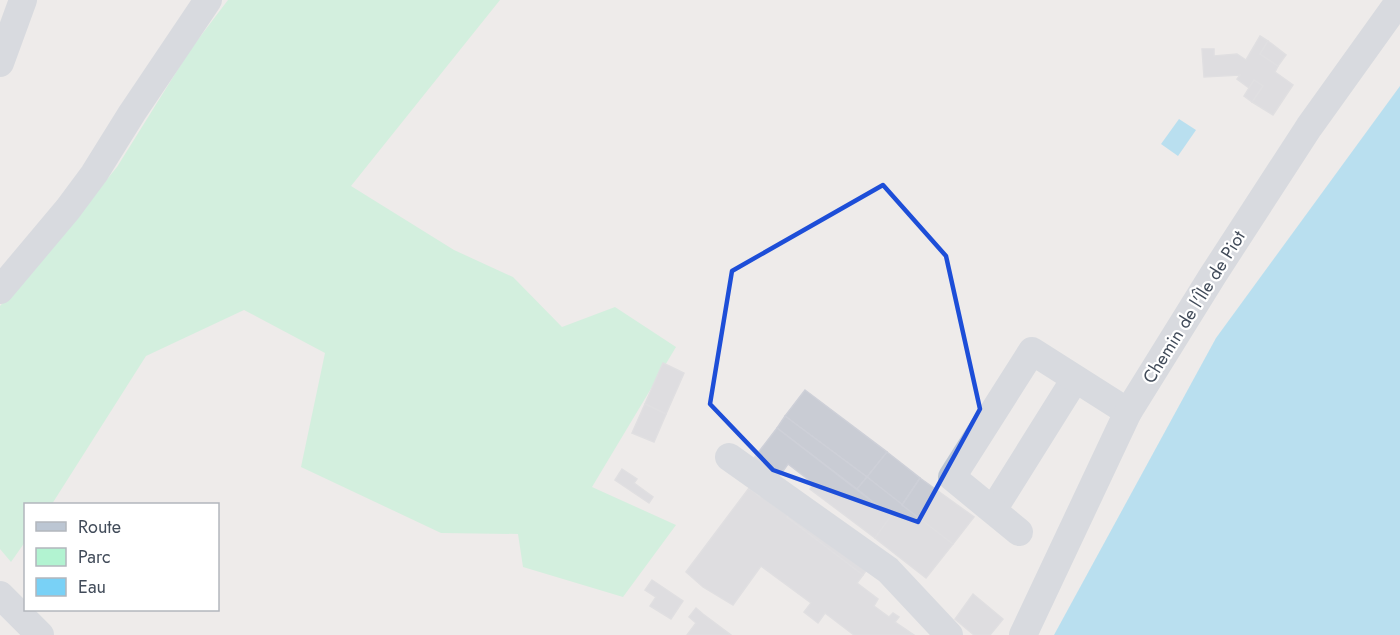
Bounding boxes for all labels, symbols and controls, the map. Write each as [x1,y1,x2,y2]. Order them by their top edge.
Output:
street label: Chemin de l'Île de Piot [1136,225,1252,388]
legend [24,503,219,611]
text: Route [78,514,121,540]
text: Parc [78,544,111,570]
text: Eau [78,574,106,600]

